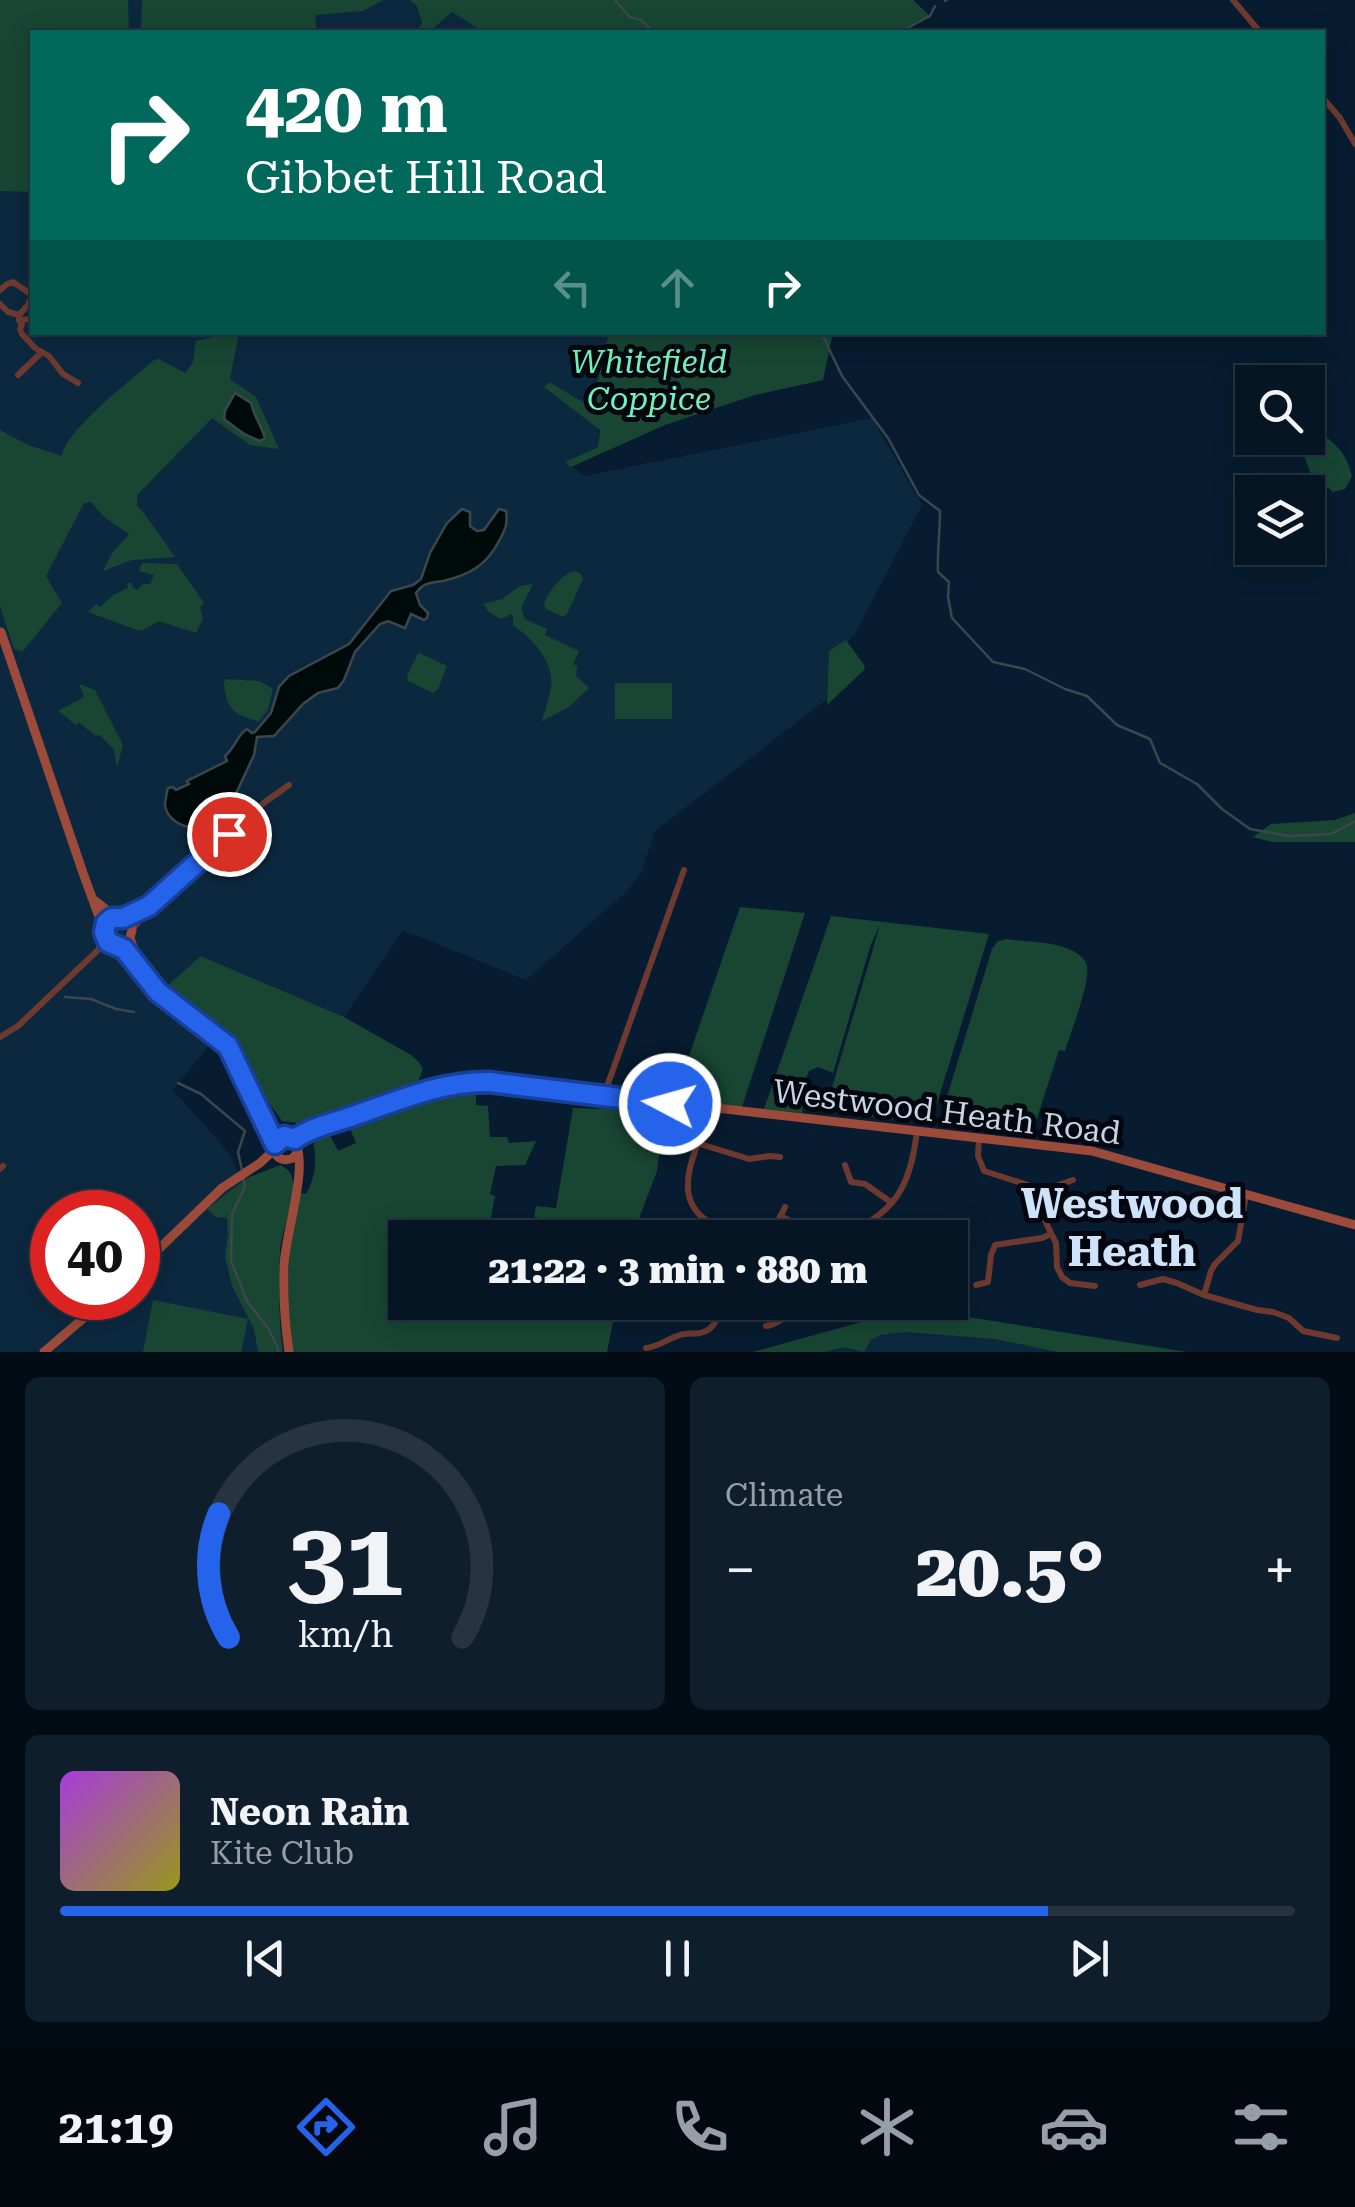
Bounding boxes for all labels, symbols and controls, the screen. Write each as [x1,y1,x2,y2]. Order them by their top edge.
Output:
text: 420 m [245,67,448,149]
icon: right [80,70,210,200]
text: Gibbet Hill Road [245,151,607,204]
icon: left [545,260,600,315]
icon: ahead [650,260,705,315]
icon: right [755,260,810,315]
park label: Whitefield Coppice [571,343,727,418]
map controls [1235,365,1325,565]
button: search [1235,365,1325,455]
button: layers [1235,475,1325,565]
pin [187,792,272,877]
icon: arrive [202,807,257,862]
position arrow [618,1052,722,1156]
street label: Westwood Heath Road [771,1072,1123,1152]
district label: Westwood Heath [1021,1179,1243,1276]
speed limit sign: 40 [30,1190,160,1320]
text: 21:22 · 3 min · 880 m [488,1248,868,1292]
text: Climate [725,1476,843,1514]
text: 31 [287,1499,403,1620]
text: 20.5° [916,1526,1104,1614]
text: − [725,1538,756,1602]
text: + [1264,1538,1295,1602]
text: km/h [297,1614,393,1656]
text: Neon Rain [210,1790,409,1834]
text: Kite Club [210,1834,354,1872]
icon: previous [238,1931,293,1986]
icon: pause [650,1931,705,1986]
icon: next [1062,1931,1117,1986]
icon: directions [291,2092,361,2162]
icon: music [478,2092,548,2162]
icon: phone [665,2092,735,2162]
icon: climate [852,2092,922,2162]
icon: car [1039,2092,1109,2162]
icon: filters [1226,2092,1296,2162]
text: 21:19 [59,2101,173,2154]

